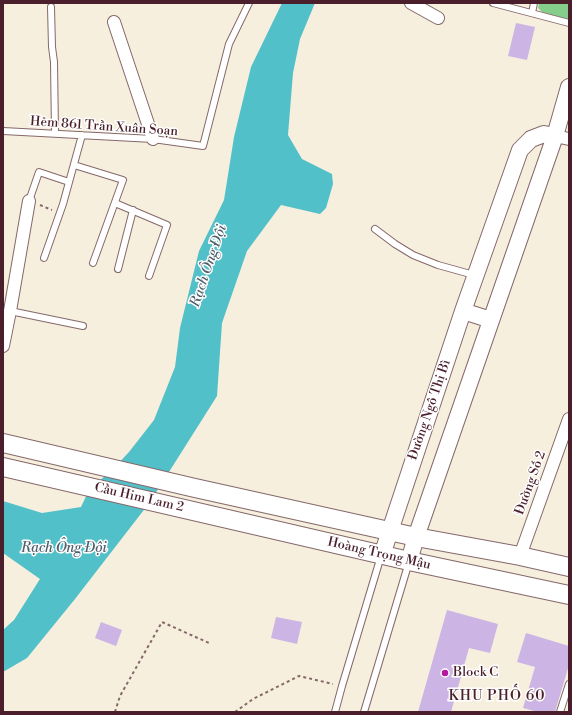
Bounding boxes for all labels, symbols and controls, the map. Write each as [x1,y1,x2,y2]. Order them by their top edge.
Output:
street label: Hẻm 861 Trần Xuân Soạn [30,114,178,140]
water label: Rạch Ông Đội [187,223,231,309]
street label: Đường Ngô Thị Bì [405,358,455,462]
street label: Đường Số 2 [512,449,550,517]
street label: Cầu Him Lam 2 [93,480,185,516]
street label: Hoàng Trọng Mậu [326,535,432,573]
water label: Rạch Ông Đội [21,541,107,557]
place label: Block C [453,665,498,681]
marker: Block C [440,668,450,678]
district label: KHU PHỐ 60 [448,689,546,705]

